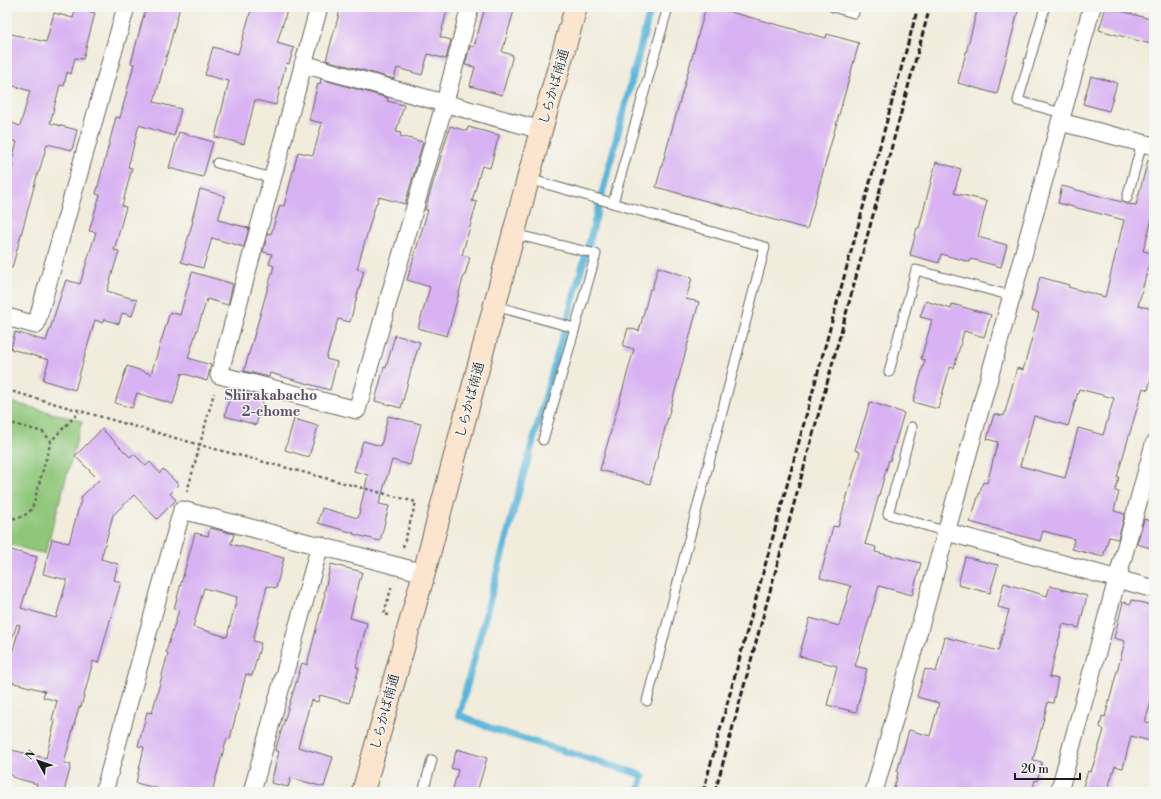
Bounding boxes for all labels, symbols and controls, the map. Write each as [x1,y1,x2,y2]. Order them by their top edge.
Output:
street label: しらかば南通 [536,47,572,127]
street label: しらかば南通 [452,360,488,440]
district label: Shirakabacho 2-chome [225,387,317,421]
street label: しらかば南通 [367,672,403,752]
north arrow [18,741,58,781]
text: N [23,747,39,763]
scale bar [1015,755,1080,781]
text: 20 m [1021,762,1049,777]

